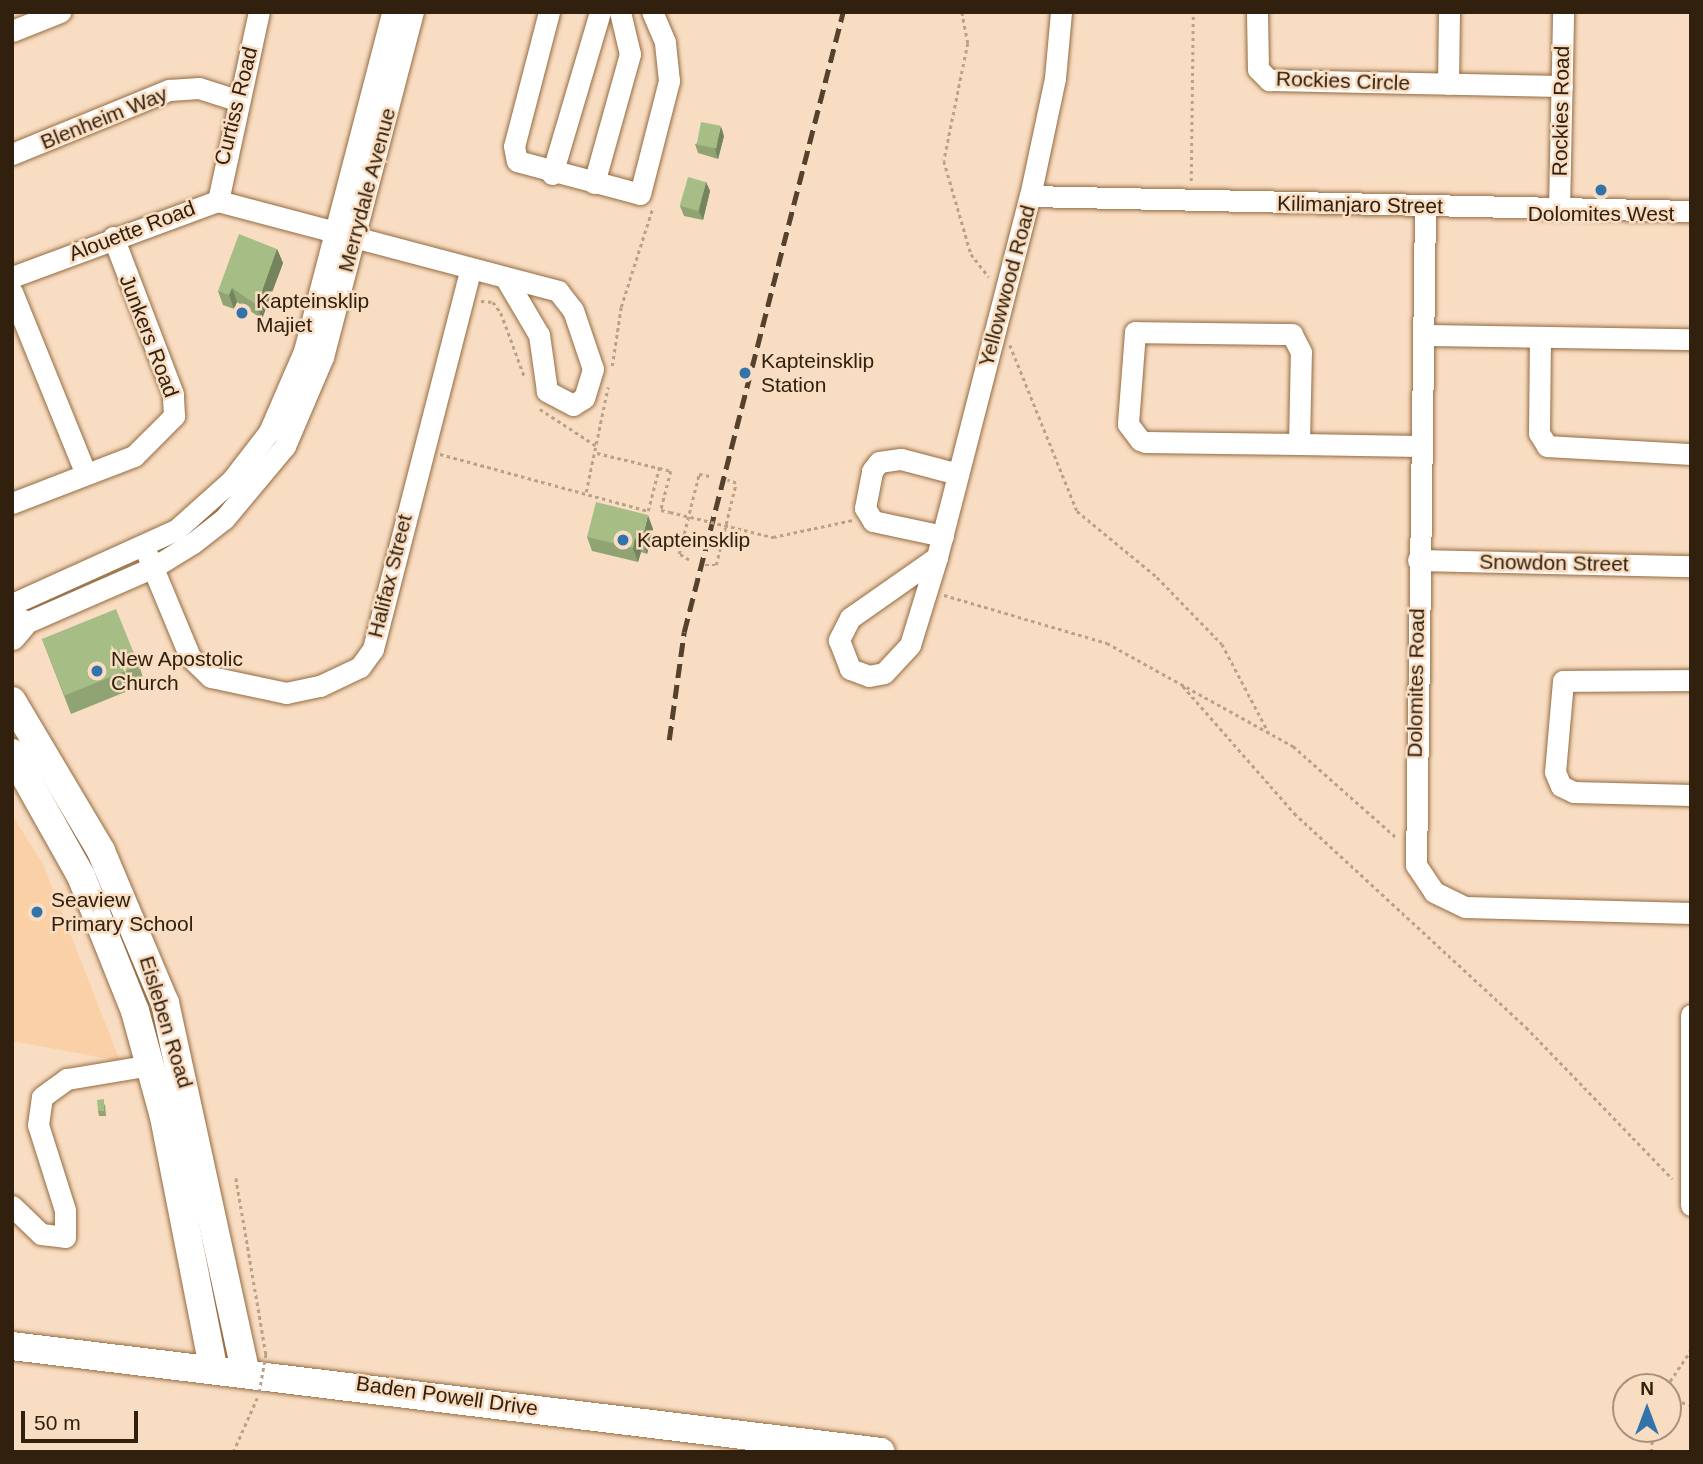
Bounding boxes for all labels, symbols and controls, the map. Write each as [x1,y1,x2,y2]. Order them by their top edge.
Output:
street label: Curtiss Road [209,44,263,168]
street label: Rockies Road [1547,45,1575,177]
street label: Rockies Circle [1276,66,1410,96]
street label: Blenheim Way [37,81,171,155]
street label: Merrydale Avenue [333,105,401,275]
marker: Dolomites West [1593,182,1609,198]
street label: Kilimanjaro Street [1277,191,1443,219]
street label: Alouette Road [65,195,199,267]
place label: Dolomites West [1528,201,1674,227]
street label: Yellowwood Road [973,202,1041,370]
street label: Junkers Road [114,271,184,401]
place label: Kapteinsklip Majiet [256,288,369,338]
marker: Kapteinsklip Majiet [234,305,250,321]
place label: Kapteinsklip Station [761,348,874,398]
marker: Kapteinsklip Station [735,363,755,383]
street label: Halifax Street [363,512,417,640]
place label: Kapteinsklip [637,527,750,553]
marker: Kapteinsklip [615,532,631,548]
street label: Snowdon Street [1479,549,1629,577]
street label: Dolomites Road [1402,608,1430,758]
place label: New Apostolic Church [111,646,244,696]
marker: New Apostolic Church [89,663,105,679]
place label: Seaview Primary School [51,887,193,937]
marker: Seaview Primary School [29,904,45,920]
street label: Eisleben Road [134,953,198,1091]
street label: Baden Powell Drive [355,1371,539,1421]
north arrow [1612,1373,1682,1443]
text: N [1640,1378,1654,1399]
scale bar [24,1398,142,1442]
text: 50 m [34,1411,81,1434]

